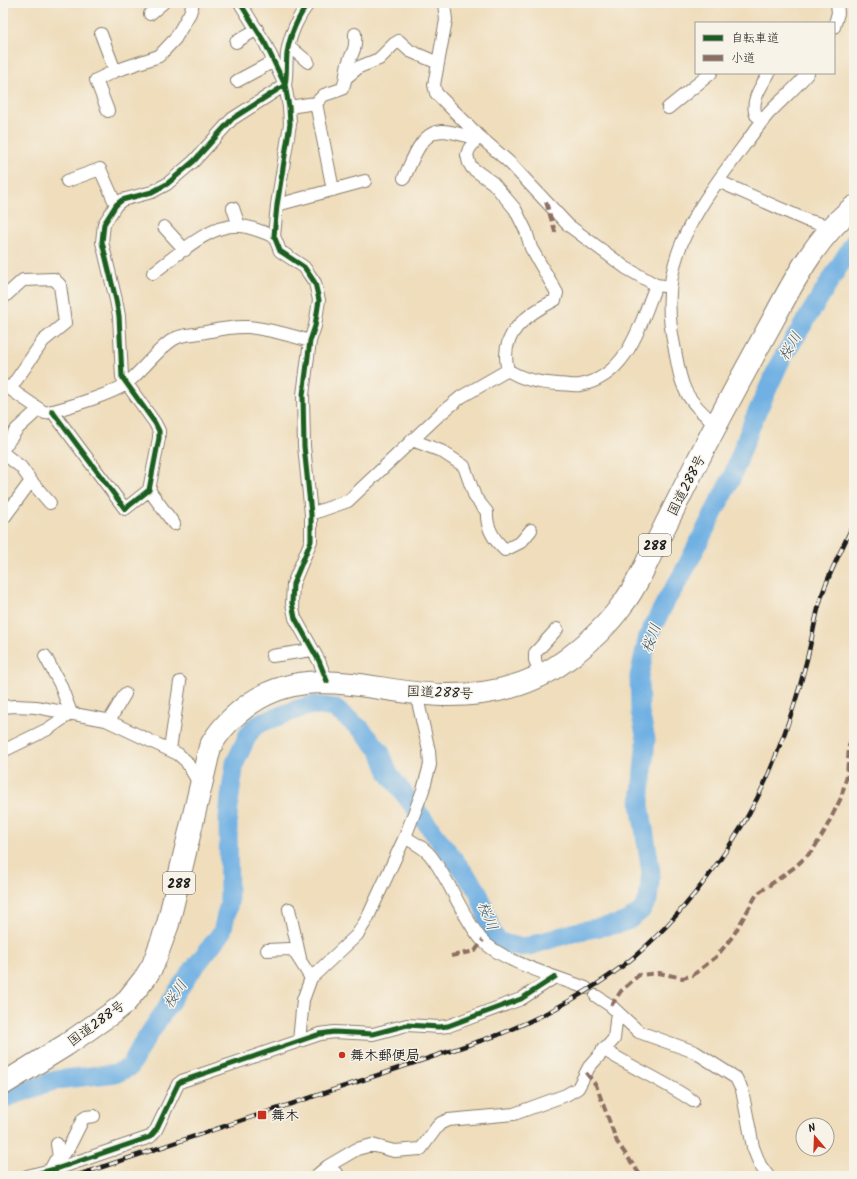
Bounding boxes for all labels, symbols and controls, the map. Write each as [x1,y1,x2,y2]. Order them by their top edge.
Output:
legend [695,22,835,74]
text: 自転車道 [731,29,779,48]
text: 小道 [731,49,755,68]
water label: 桜川 [773,327,809,366]
street label: 国道288号 [662,451,712,520]
road number: 288 [639,534,671,556]
water label: 桜川 [636,620,668,657]
street label: 国道288号 [406,681,474,705]
road number: 288 [163,872,195,894]
water label: 桜川 [470,898,504,935]
water label: 桜川 [157,975,194,1014]
street label: 国道288号 [63,995,130,1052]
place label: 舞木郵便局 [350,1045,420,1067]
marker: 舞木郵便局 [337,1050,347,1060]
place label: 舞木 [271,1105,299,1127]
marker: 舞木 [256,1109,268,1121]
north arrow [795,1117,835,1157]
text: N [806,1119,818,1138]

